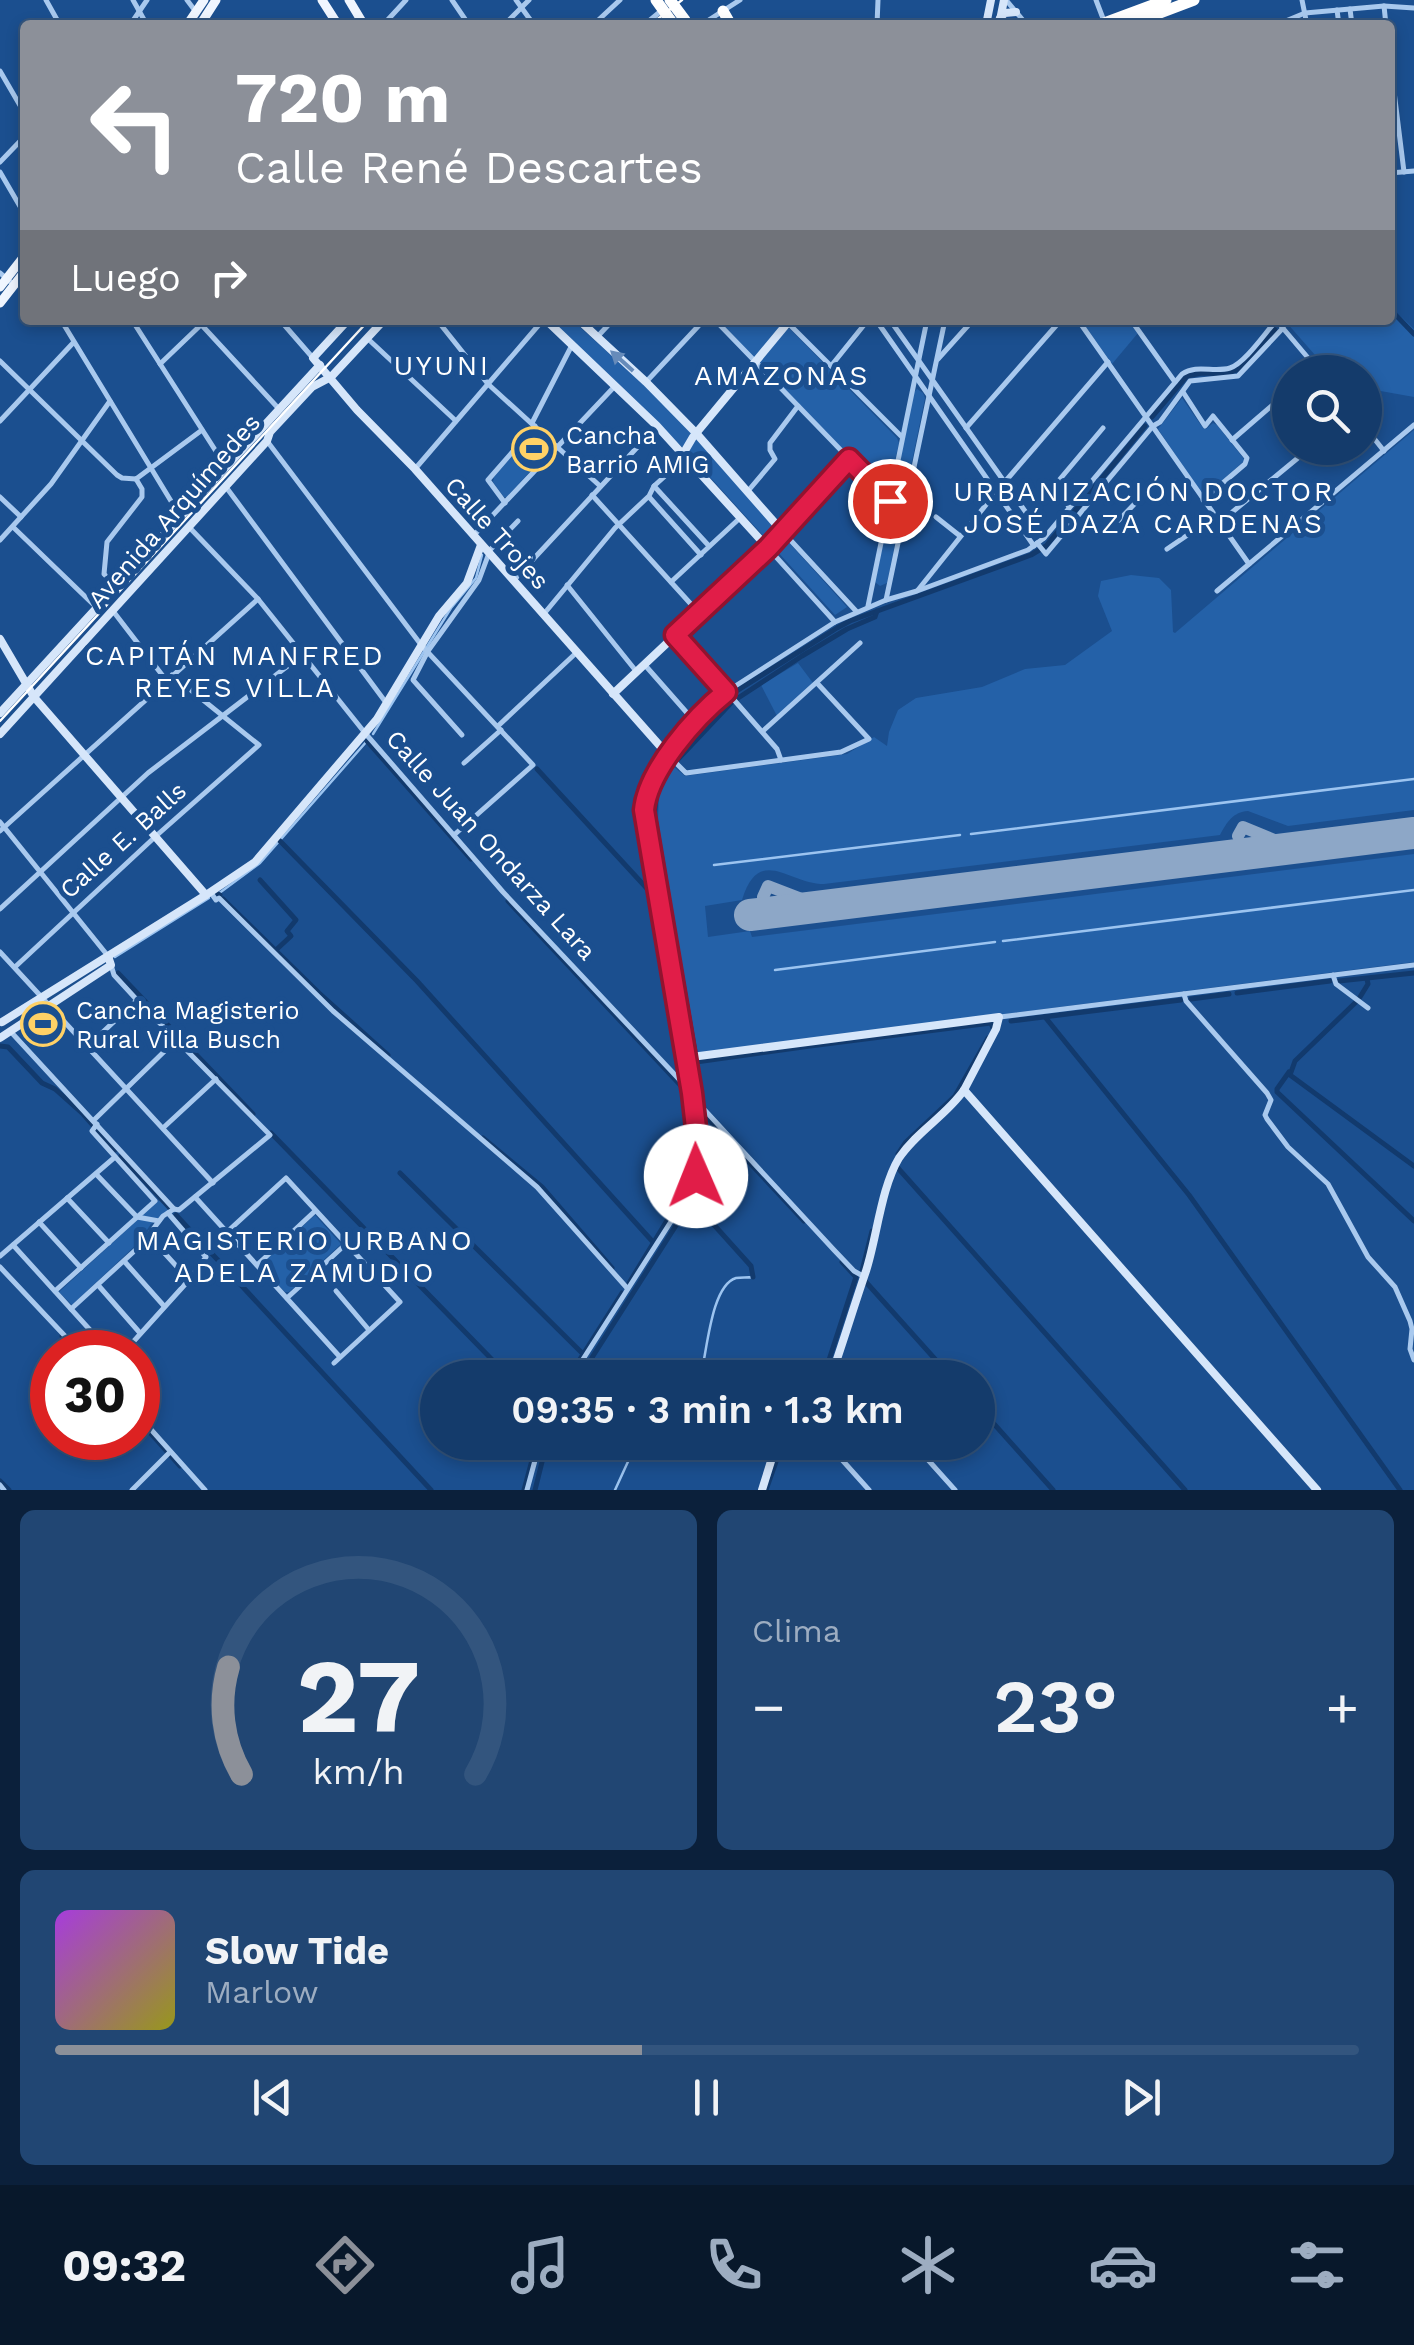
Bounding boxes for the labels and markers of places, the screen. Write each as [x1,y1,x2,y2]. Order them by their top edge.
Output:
place label: Cancha Barrio AMIG [566,421,709,479]
sports icon: Cancha Barrio AMIG [511,426,557,472]
pin [848,459,933,544]
place label: Cancha Magisterio Rural Villa Busch [76,996,300,1054]
sports icon: Cancha Magisterio Rural Villa Busch [20,1001,66,1047]

